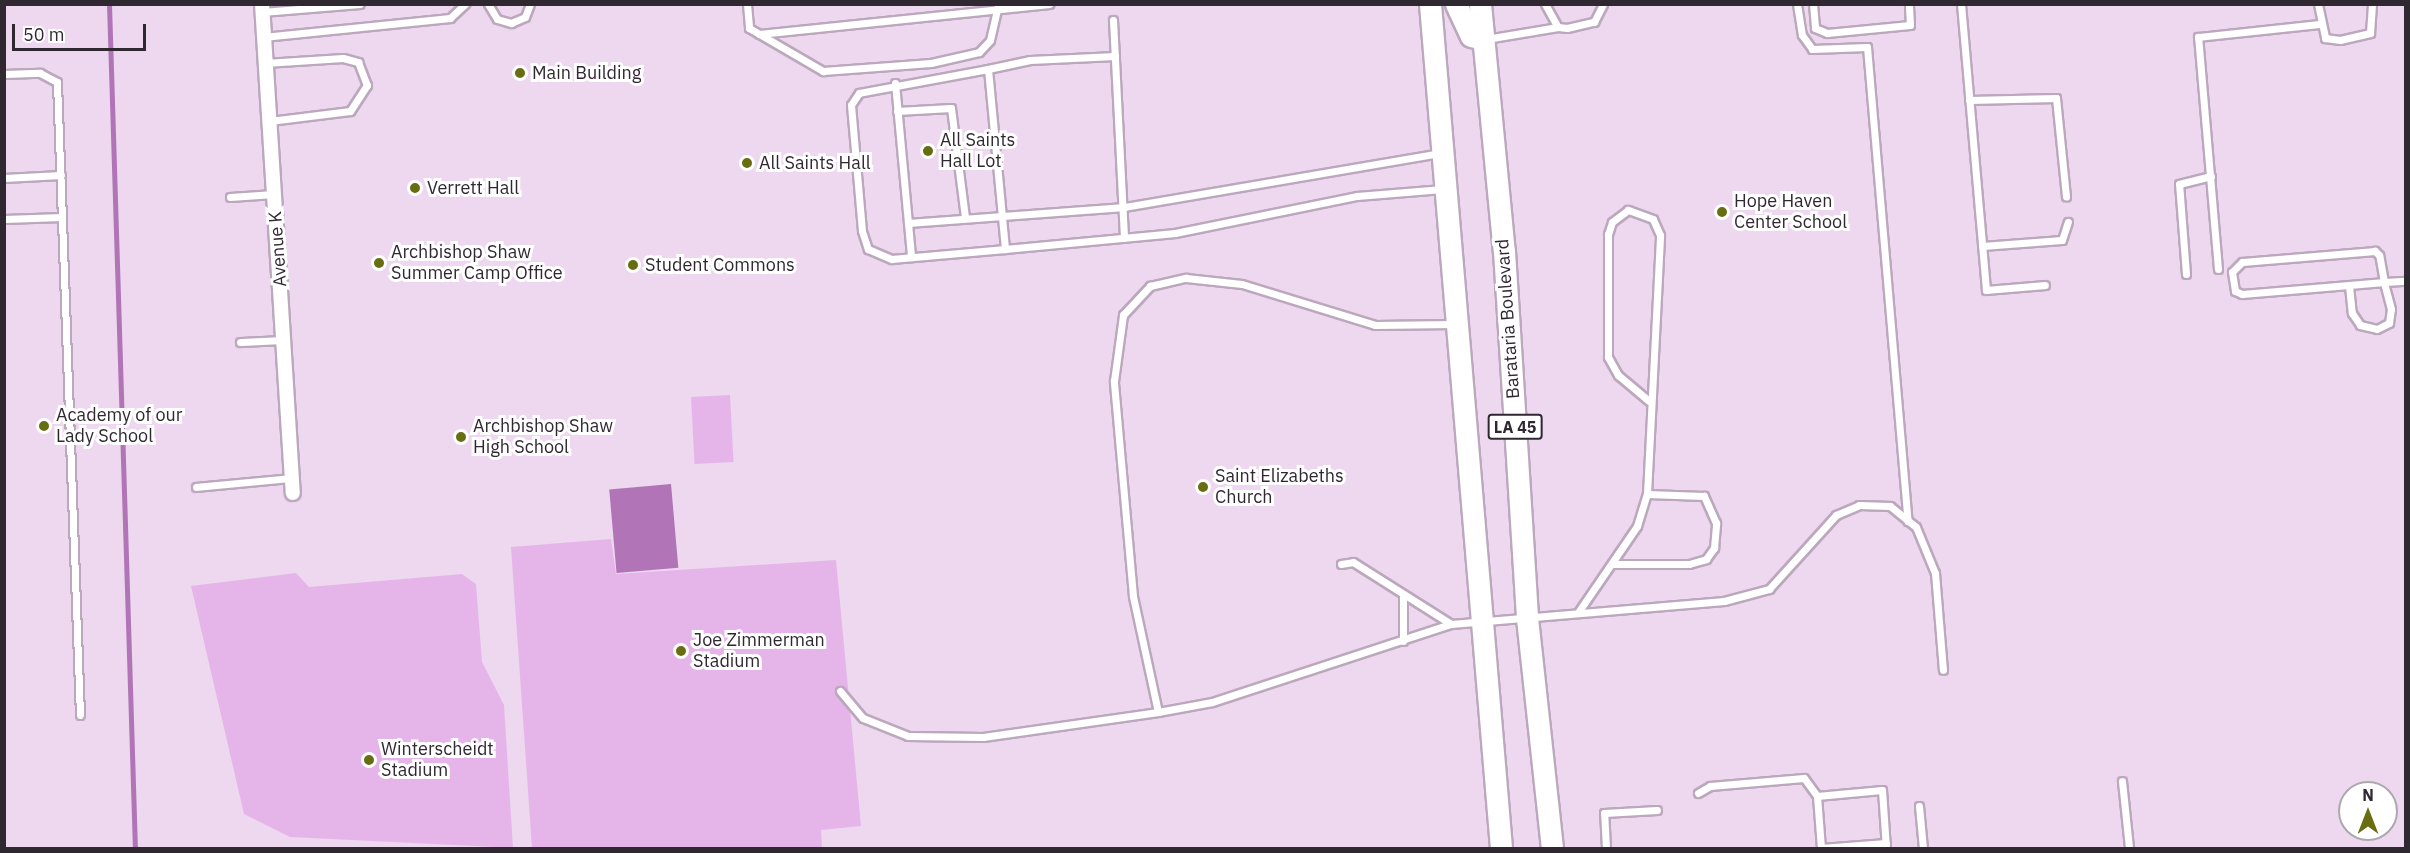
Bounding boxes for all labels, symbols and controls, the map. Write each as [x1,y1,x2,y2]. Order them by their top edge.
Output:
scale bar [15,12,148,50]
text: 50 m [23,23,65,46]
place label: Main Building [532,62,641,84]
marker: Main Building [513,66,527,80]
place label: All Saints Hall Lot [940,130,1015,172]
marker: All Saints Hall Lot [921,144,935,158]
place label: All Saints Hall [759,152,871,174]
marker: All Saints Hall [740,156,754,170]
place label: Verrett Hall [427,177,519,199]
marker: Verrett Hall [408,181,422,195]
place label: Hope Haven Center School [1734,191,1847,234]
marker: Hope Haven Center School [1715,205,1729,219]
street label: Avenue K [265,210,291,288]
street label: Barataria Boulevard [1492,238,1524,400]
place label: Archbishop Shaw Summer Camp Office [391,242,563,284]
place label: Student Commons [645,254,795,276]
marker: Archbishop Shaw Summer Camp Office [372,256,386,270]
marker: Student Commons [626,258,640,272]
place label: Academy of our Lady School [56,405,182,448]
road number: LA 45 [1486,414,1544,440]
place label: Archbishop Shaw High School [473,416,613,458]
marker: Academy of our Lady School [37,419,51,433]
marker: Archbishop Shaw High School [454,430,468,444]
place label: Saint Elizabeths Church [1215,466,1344,508]
marker: Saint Elizabeths Church [1196,480,1210,494]
place label: Joe Zimmerman Stadium [693,630,825,672]
marker: Joe Zimmerman Stadium [674,644,688,658]
place label: Winterscheidt Stadium [381,739,494,782]
marker: Winterscheidt Stadium [362,753,376,767]
north arrow [2338,781,2398,841]
text: N [2362,785,2374,805]

